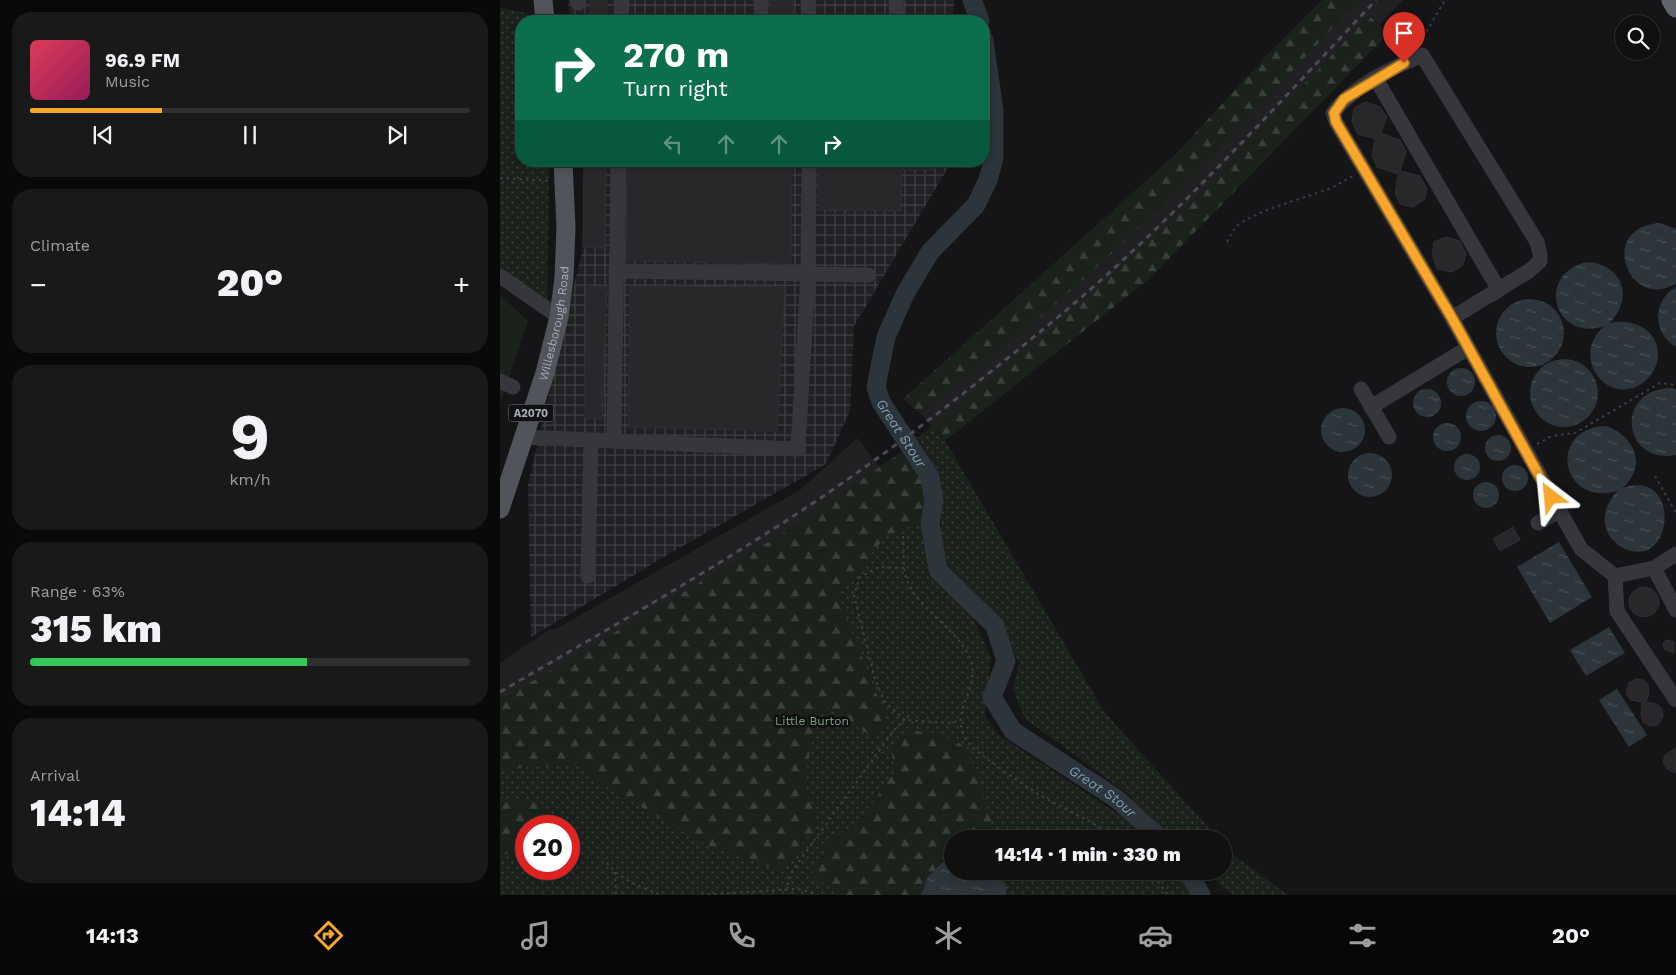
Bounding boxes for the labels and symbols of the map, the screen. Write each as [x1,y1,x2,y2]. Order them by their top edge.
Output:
pin [1383,12,1425,63]
street label: Willesborough Road [536,266,571,382]
water label: Great Stour [873,396,930,471]
road number: A2070 [508,404,554,422]
position arrow [1524,470,1576,522]
park label: Little Burton [775,714,849,728]
water label: Great Stour [1066,762,1140,821]
speed limit sign: 20 [515,815,580,880]

